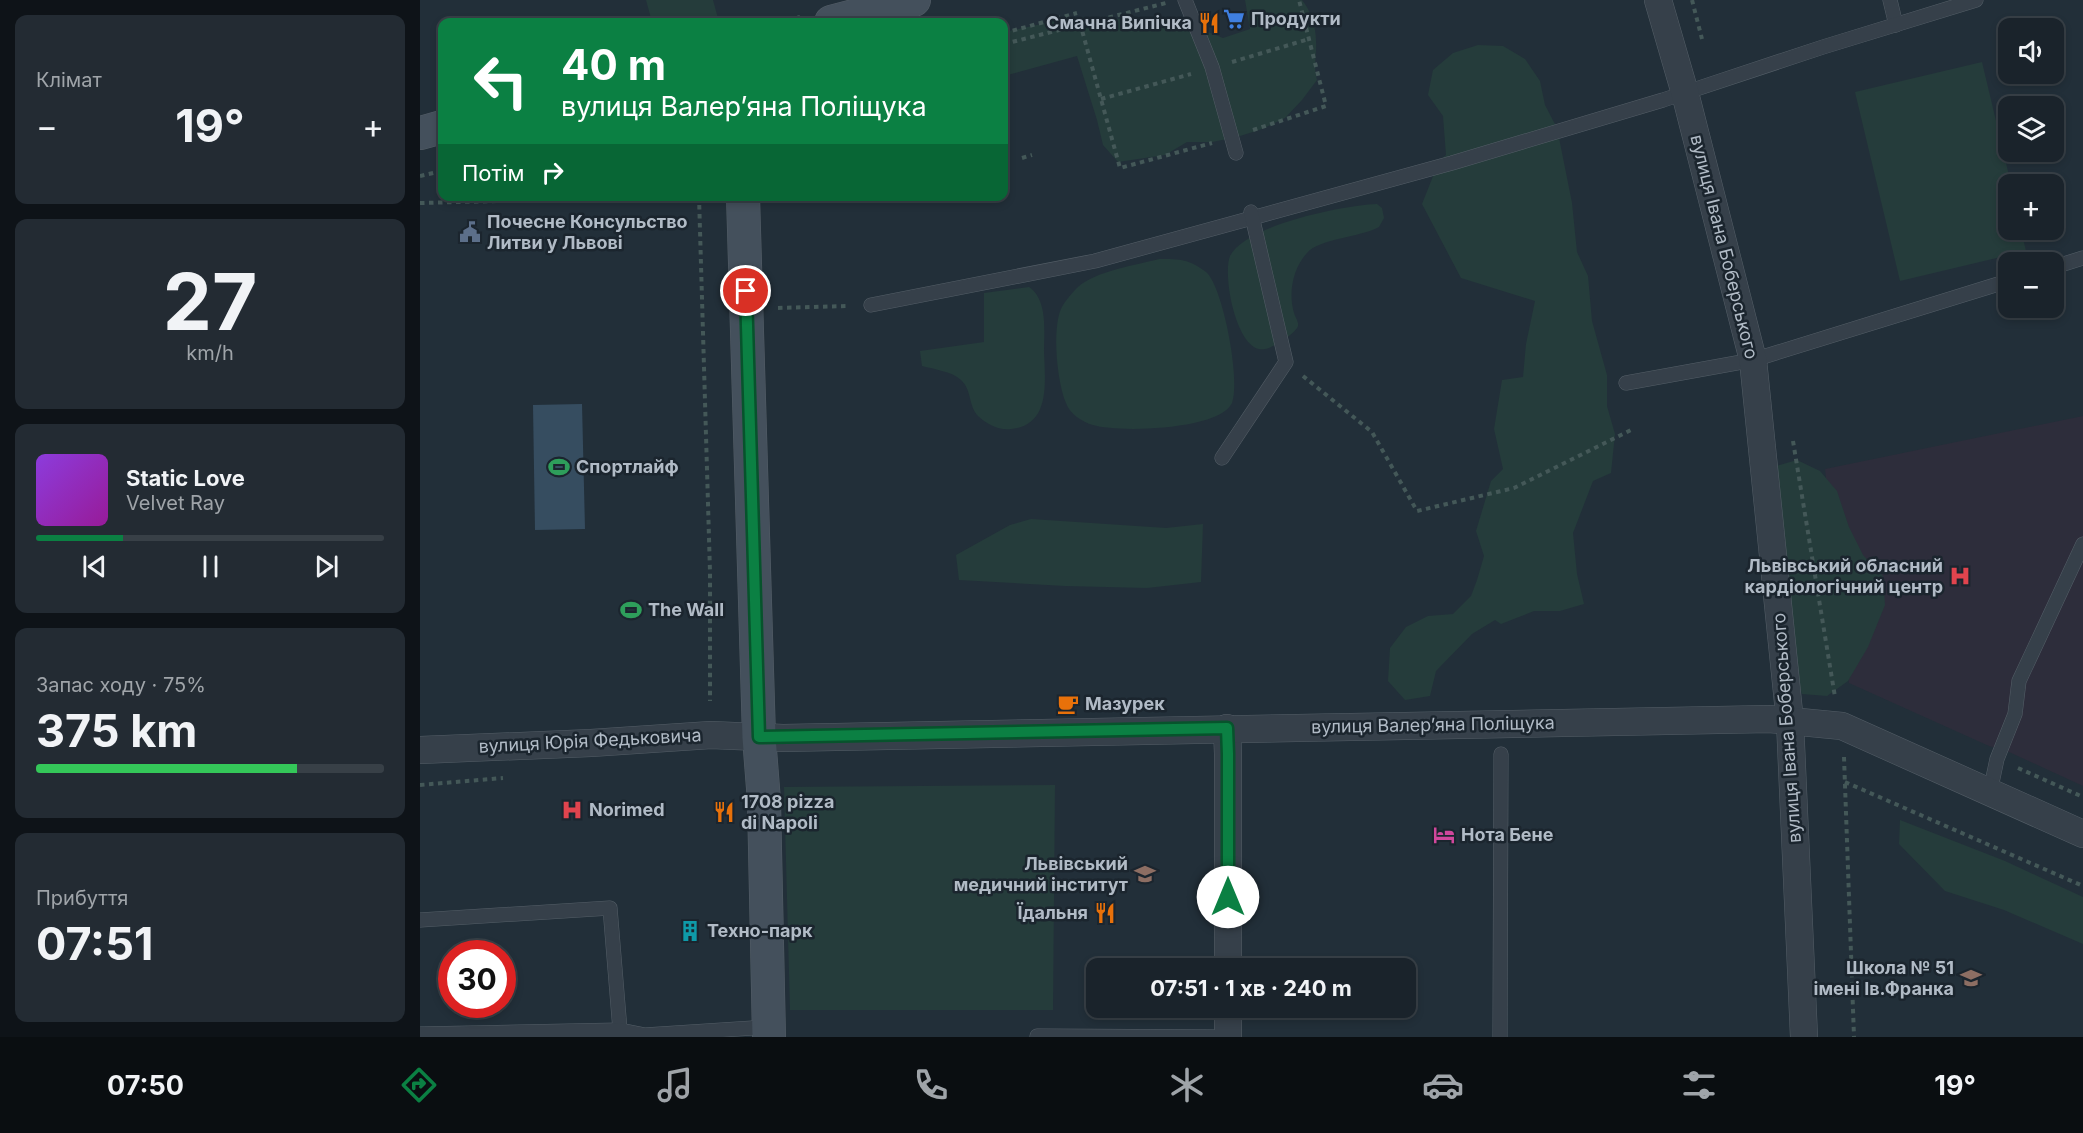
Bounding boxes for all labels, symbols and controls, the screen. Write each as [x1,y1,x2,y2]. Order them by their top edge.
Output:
supermarket icon: Продукти [1222,7,1246,31]
place label: Продукти [1251,8,1341,29]
restaurant icon: Смачна Випічка [1197,11,1221,35]
place label: Смачна Випічка [1046,12,1192,33]
map controls [1998,18,2064,318]
button: sound [1998,18,2064,84]
text: 40 m [561,39,666,90]
icon: left [462,42,540,120]
text: Клімат [36,68,102,92]
text: вулиця Валерʼяна Поліщука [561,90,927,123]
button: layers [1998,96,2064,162]
text: 19° [175,98,245,153]
text: − [36,106,58,146]
text: + [362,106,384,146]
street label: вулиця Івана Боберського [1686,132,1763,361]
icon: right [536,156,569,189]
text: Потім [462,160,524,186]
button: + [1998,174,2064,240]
place label: Почесне Консульство Литви у Львові [487,211,688,253]
public building icon: Почесне Консульство Литви у Львові [458,220,482,244]
button: − [1998,252,2064,318]
text: 27 [163,254,257,349]
pin [720,265,771,316]
icon: arrive [729,274,762,307]
text: km/h [186,341,234,365]
sports icon: Спортлайф [547,455,571,479]
place label: Спортлайф [576,456,679,477]
text: Static Love [126,465,245,491]
text: Velvet Ray [126,491,225,515]
icon: previous [78,550,111,583]
icon: pause [194,550,227,583]
icon: next [310,550,343,583]
place label: Львівський обласний кардіологічний центр [1745,555,1943,597]
hospital icon: Львівський обласний кардіологічний центр [1948,564,1972,588]
sports icon: The Wall [619,598,643,622]
place label: The Wall [648,599,724,620]
street label: вулиця Івана Боберського [1768,612,1805,844]
text: Запас ходу · 75% [36,673,206,697]
cafe icon: Мазурек [1056,692,1080,716]
place label: Мазурек [1085,693,1165,714]
text: 375 km [36,703,197,758]
street label: вулиця Валерʼяна Поліщука [1311,712,1555,737]
street label: вулиця Юрія Федьковича [478,724,702,757]
place label: 1708 pizza di Napoli [741,791,834,833]
hospital icon: Norimed [560,798,584,822]
place label: Norimed [589,799,665,820]
restaurant icon: 1708 pizza di Napoli [712,800,736,824]
hotel icon: Нота Бене [1432,823,1456,847]
place label: Нота Бене [1461,824,1554,845]
place label: Львівський медичний інститут [954,853,1128,895]
school or university icon: Львівський медичний інститут [1133,862,1157,886]
position arrow [1196,865,1260,929]
text: Прибуття [36,886,128,910]
restaurant icon: Їдальня [1093,901,1117,925]
place label: Їдальня [1016,902,1088,923]
text: 07:51 [36,916,153,971]
building icon: Техно-парк [678,919,702,943]
place label: Техно-парк [707,920,813,941]
speed limit sign: 30 [438,940,516,1018]
place label: Школа № 51 імені Ів.Франка [1814,957,1954,999]
school or university icon: Школа № 51 імені Ів.Франка [1959,966,1983,990]
text: 07:51 · 1 хв · 240 m [1150,975,1352,1001]
icon: directions [398,1064,440,1106]
icon: music [654,1064,696,1106]
icon: phone [910,1064,952,1106]
icon: climate [1166,1064,1208,1106]
icon: car [1422,1064,1464,1106]
icon: filters [1678,1064,1720,1106]
text: 07:50 [107,1069,184,1102]
text: 19° [1934,1069,1976,1102]

